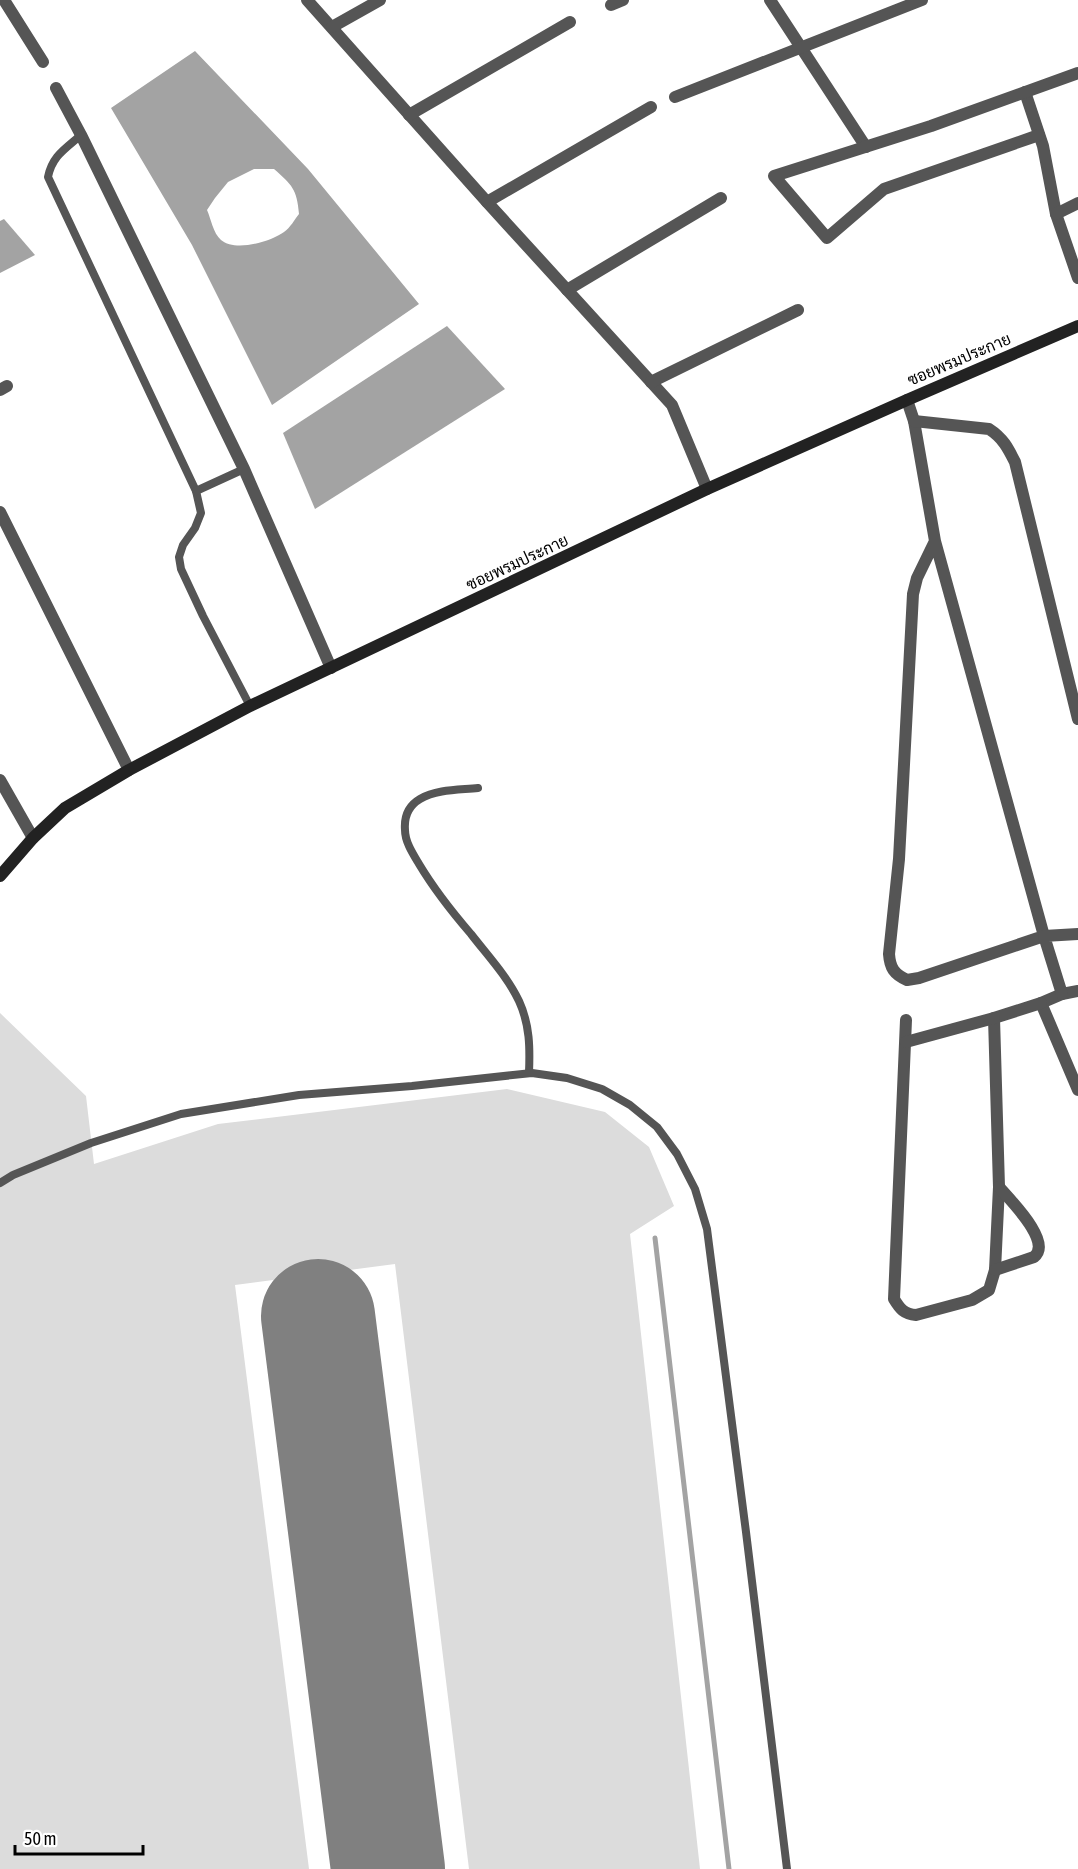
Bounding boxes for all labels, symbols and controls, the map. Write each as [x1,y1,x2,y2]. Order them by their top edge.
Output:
street label: ซอยพรมประกาย [905,329,1013,389]
street label: ซอยพรมประกาย [463,531,571,593]
scale bar [15,1818,142,1856]
text: 50 m [24,1828,56,1849]

